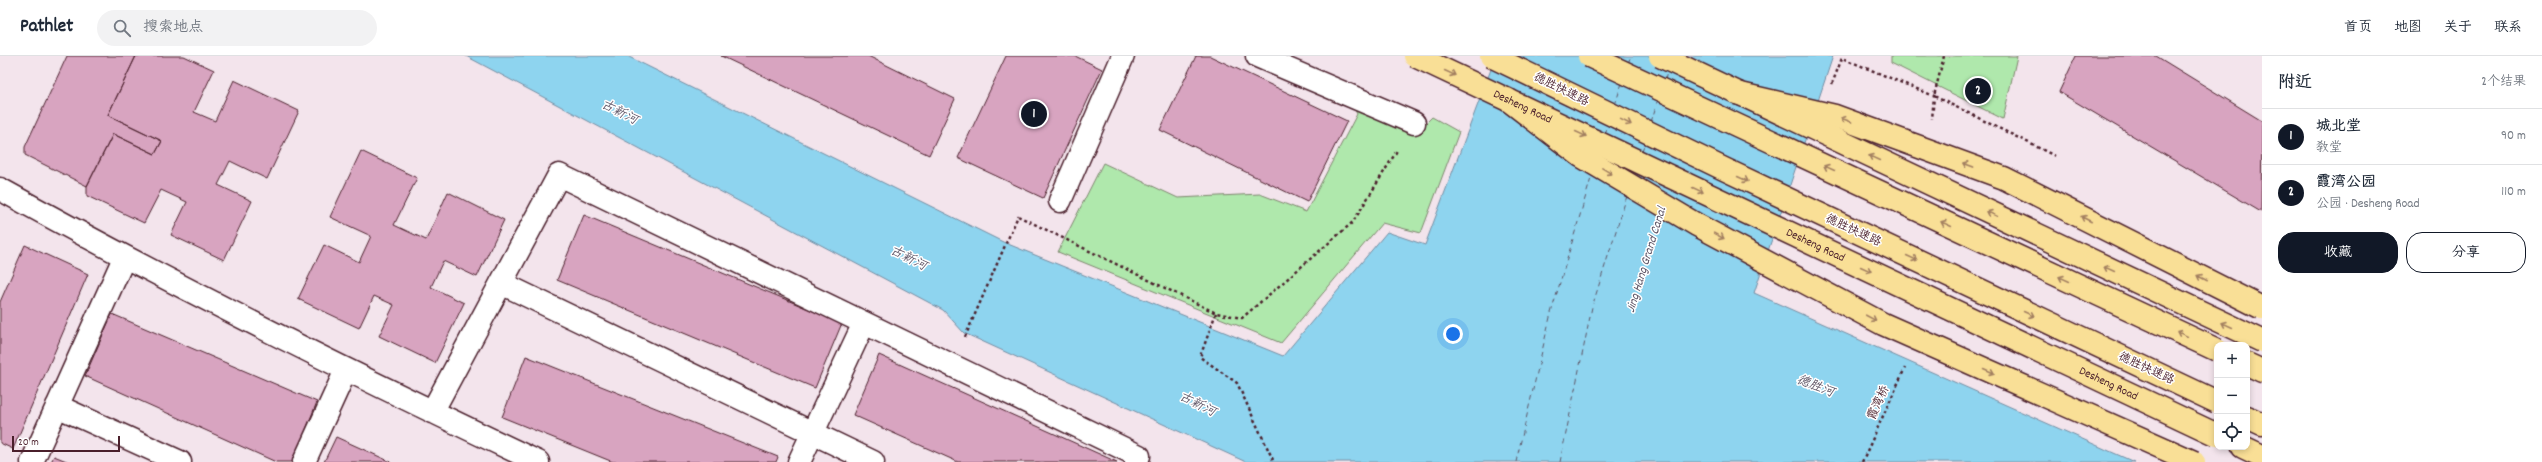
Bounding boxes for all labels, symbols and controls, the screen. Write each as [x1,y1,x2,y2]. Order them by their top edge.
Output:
search box [97,10,377,46]
text: Pathlet [20,14,73,41]
icon: search [111,17,133,39]
text: 搜索地点 [143,17,203,39]
text: 首页 [2344,18,2372,38]
text: 地图 [2394,18,2422,38]
text: 关于 [2444,18,2472,38]
text: 联系 [2494,18,2522,38]
street label: 德胜快速路 [1530,69,1592,111]
one-way arrow [1444,70,1456,77]
text: 附近 [2278,72,2312,96]
text: 2个结果 [2481,73,2526,92]
pin: 2 [1965,76,1991,106]
street label: Desheng Road [1490,86,1555,128]
water label: 古新河 [597,96,642,131]
pin: 1 [1021,99,1047,129]
one-way arrow [1840,116,1852,124]
text: 城北堂 [2316,116,2361,138]
one-way arrow [1620,119,1632,126]
text: 1 [2290,127,2292,146]
text: 90 m [2501,127,2526,146]
one-way arrow [1574,131,1586,138]
text: 教堂 [2316,139,2342,158]
one-way arrow [1868,154,1880,161]
one-way arrow [1962,161,1974,169]
one-way arrow [1823,164,1835,171]
one-way arrow [1601,167,1612,175]
text: 霞湾公园 [2316,172,2376,194]
one-way arrow [1737,176,1749,183]
text: 2 [2288,183,2294,202]
text: 110 m [2501,183,2526,202]
one-way arrow [1692,187,1704,194]
text: 公园 · Desheng Road [2316,195,2420,214]
water label: Jing Hang Grand Canal [1622,204,1672,315]
one-way arrow [1986,210,1998,217]
street label: 德胜快速路 [1822,211,1884,251]
one-way arrow [2080,215,2092,222]
one-way arrow [1941,220,1953,227]
street label: Desheng Road [1783,224,1848,267]
button: 收藏 [2278,232,2398,273]
button: 分享 [2406,232,2526,273]
one-way arrow [1713,233,1725,241]
water label: 古新河 [886,242,931,277]
one-way arrow [1905,255,1917,262]
one-way arrow [2103,265,2115,272]
one-way arrow [1860,266,1872,273]
one-way arrow [2196,273,2208,281]
one-way arrow [2058,275,2070,282]
one-way arrow [2023,311,2035,318]
one-way arrow [1865,314,1877,322]
one-way arrow [2221,321,2233,328]
your location [1443,324,1463,344]
one-way arrow [2176,330,2188,337]
map controls [2214,342,2250,450]
button: + [2214,342,2250,378]
street label: 德胜快速路 [2115,349,2177,389]
street label: Desheng Road [2076,362,2141,405]
one-way arrow [1983,368,1995,375]
water label: 德胜河 [1793,371,1838,404]
button: − [2214,378,2250,414]
street label: 霞湾桥 [1864,382,1894,423]
water label: 古新河 [1175,388,1220,423]
button: locate [2214,414,2250,450]
scale bar [12,434,120,453]
text: 20 m [18,435,39,451]

